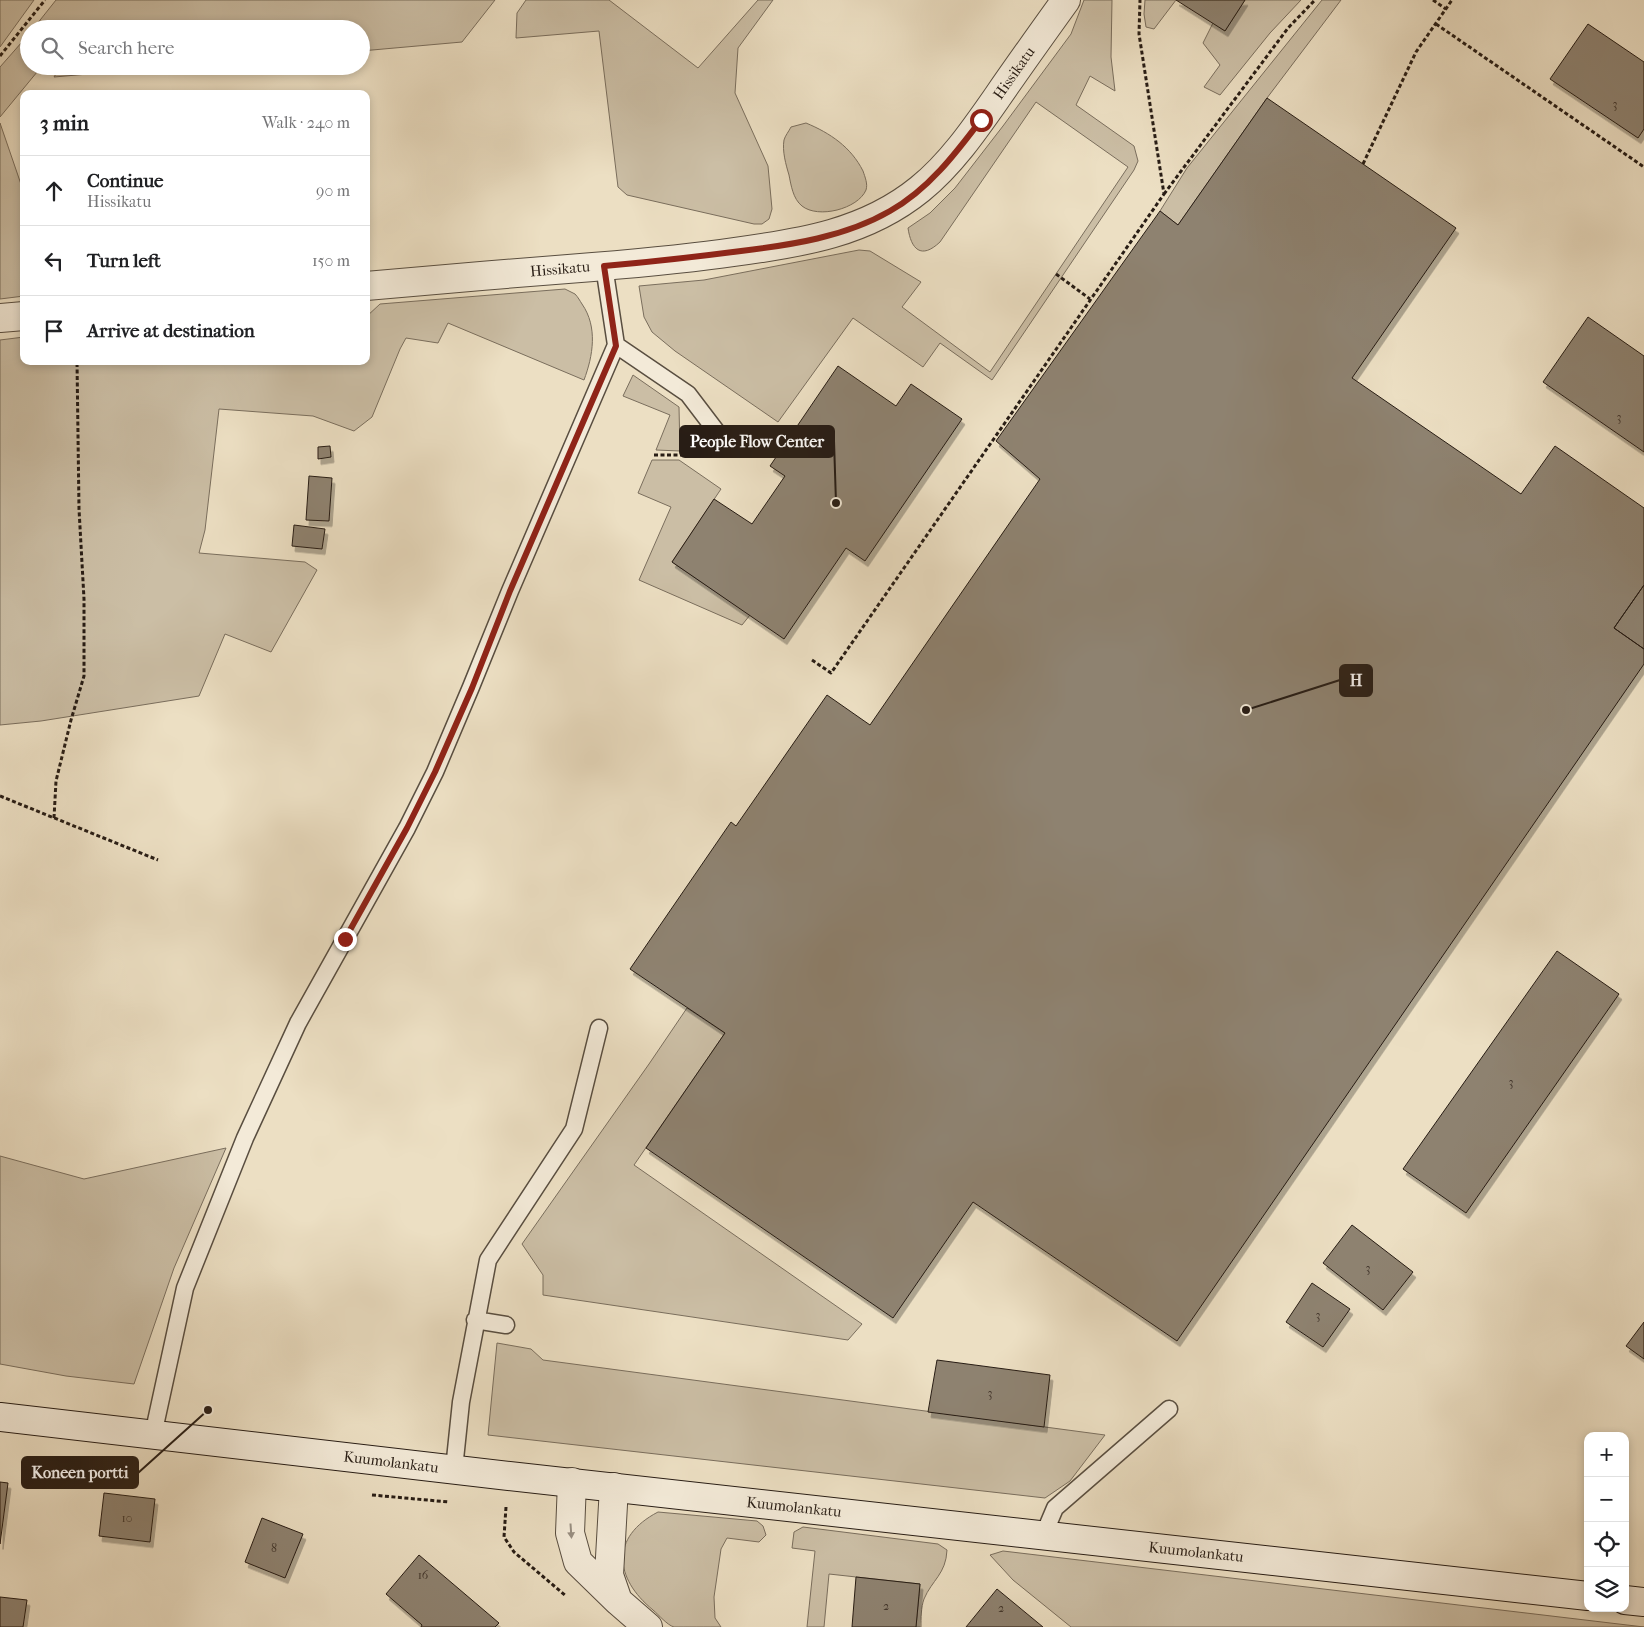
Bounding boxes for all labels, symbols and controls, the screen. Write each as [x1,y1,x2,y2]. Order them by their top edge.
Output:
search box [20,20,370,75]
icon: search [38,34,66,62]
text: Search here [78,37,174,59]
street label: Hissikatu [989,43,1039,103]
house number: 3 [1613,97,1618,111]
route start [970,109,993,132]
text: 3 min [40,111,89,135]
text: Walk · 240 m [262,113,350,132]
text: Continue [87,170,163,192]
icon: ahead [40,177,68,205]
text: 90 m [316,181,350,200]
text: Hissikatu [87,192,151,211]
icon: left [40,247,68,275]
text: Turn left [87,250,161,272]
text: 150 m [312,251,350,270]
street label: Hissikatu [529,257,591,281]
icon: arrive [40,317,68,345]
text: Arrive at destination [87,320,255,342]
house number: 3 [1617,410,1622,424]
callout: People Flow Center [680,426,834,457]
text: People Flow Center [690,432,825,452]
callout: H [1340,665,1372,696]
text: H [1350,671,1363,690]
route end [334,928,357,951]
house number: 3 [1509,1075,1514,1089]
house number: 3 [1366,1261,1371,1275]
house number: 3 [1316,1308,1321,1322]
house number: 3 [988,1386,993,1400]
map controls [1584,1432,1629,1612]
button: + [1584,1432,1629,1477]
street label: Kuumolankatu [342,1447,440,1477]
callout: Koneen portti [22,1457,138,1488]
text: Koneen portti [32,1463,129,1483]
button: − [1584,1477,1629,1522]
street label: Kuumolankatu [745,1493,843,1521]
house number: 10 [122,1511,132,1525]
button: locate [1584,1522,1629,1567]
one-way arrow [567,1523,575,1539]
street label: Kuumolankatu [1147,1538,1245,1566]
house number: 8 [271,1541,277,1555]
button: layers [1584,1567,1629,1612]
house number: 16 [418,1568,429,1582]
house number: 2 [883,1599,889,1613]
house number: 2 [998,1601,1004,1615]

